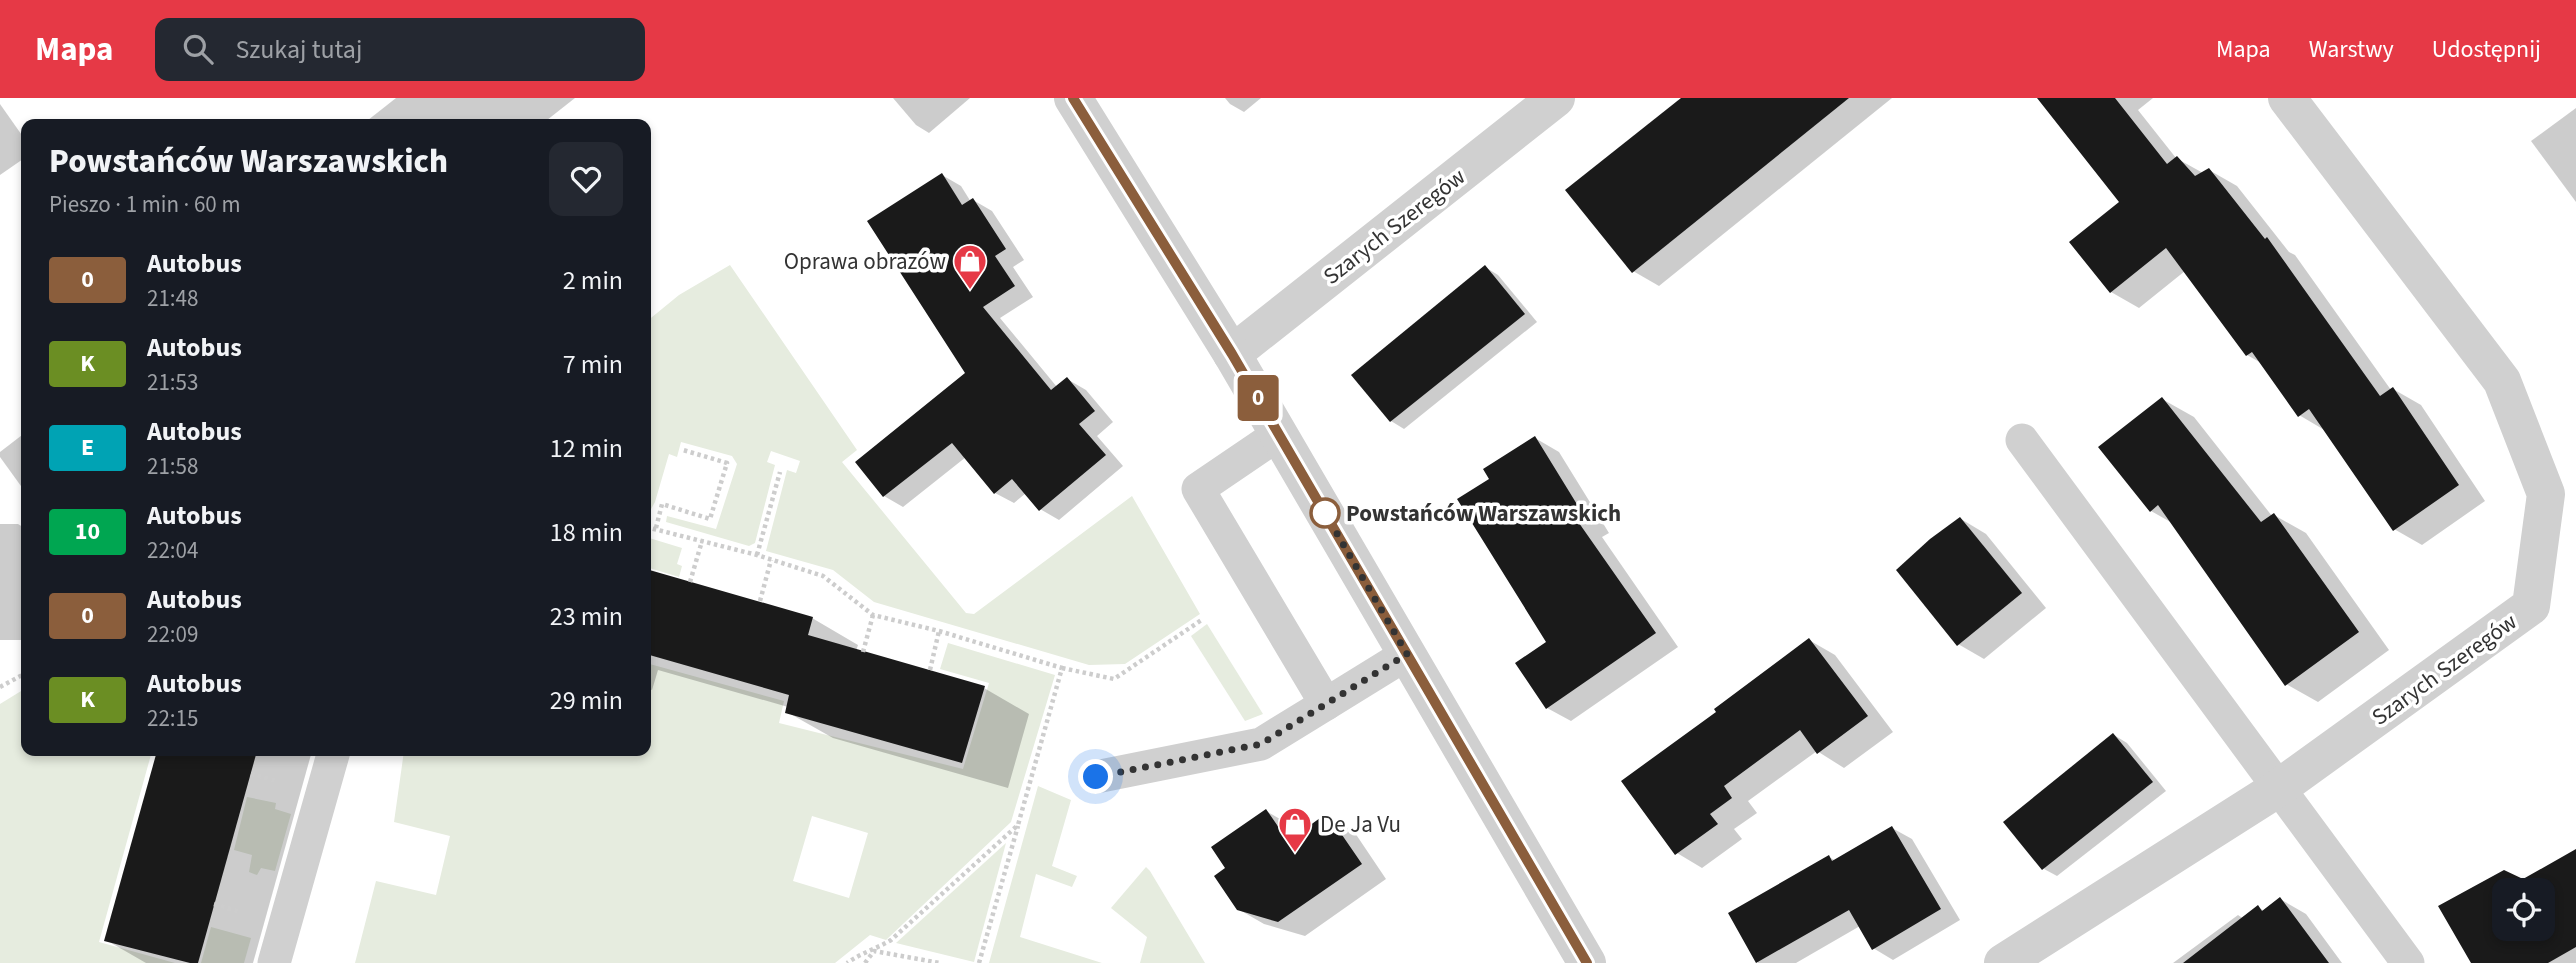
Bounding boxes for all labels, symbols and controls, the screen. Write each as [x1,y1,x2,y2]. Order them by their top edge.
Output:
search box [155,18,645,81]
text: Mapa [35,26,113,73]
icon: search [179,30,217,68]
text: Szukaj tutaj [235,31,362,68]
text: Mapa [2216,32,2271,67]
text: Warstwy [2309,32,2394,67]
text: Udostępnij [2432,32,2541,67]
text: Powstańców Warszawskich [49,138,448,185]
button: heart [549,142,623,216]
street label: Szarych Szeregów [1316,160,1472,292]
text: Pieszo · 1 min · 60 m [49,188,240,221]
shop icon: Oprawa obrazów [951,242,989,291]
text: Autobus [147,245,242,282]
place label: Oprawa obrazów [784,245,946,278]
text: 0 [81,262,94,297]
text: 2 min [563,262,623,299]
text: 21:48 [147,282,198,315]
text: Autobus [147,329,242,366]
text: K [80,346,95,381]
text: 7 min [563,346,623,383]
text: 21:53 [147,366,198,399]
line badge: 0 [1235,375,1281,421]
text: 0 [1252,380,1264,415]
text: Autobus [147,413,242,450]
text: E [81,430,94,465]
text: 12 min [550,430,623,467]
text: 21:58 [147,450,198,483]
text: Autobus [147,497,242,534]
place label: Powstańców Warszawskich [1346,497,1621,530]
marker: Powstańców Warszawskich [1310,498,1340,528]
text: 10 [75,514,100,549]
text: 18 min [550,514,623,551]
text: 22:04 [147,534,198,567]
text: Autobus [147,581,242,618]
text: 0 [81,598,94,633]
text: 23 min [550,598,623,635]
street label: Szarych Szeregów [2365,605,2524,733]
text: 22:09 [147,618,198,651]
text: Autobus [147,665,242,702]
text: K [80,682,95,717]
text: 29 min [550,682,623,719]
text: 22:15 [147,702,198,735]
your location [1078,759,1113,794]
shop icon: De Ja Vu [1276,805,1314,854]
place label: De Ja Vu [1320,808,1401,841]
map controls [2492,878,2555,941]
button: locate [2492,878,2555,941]

